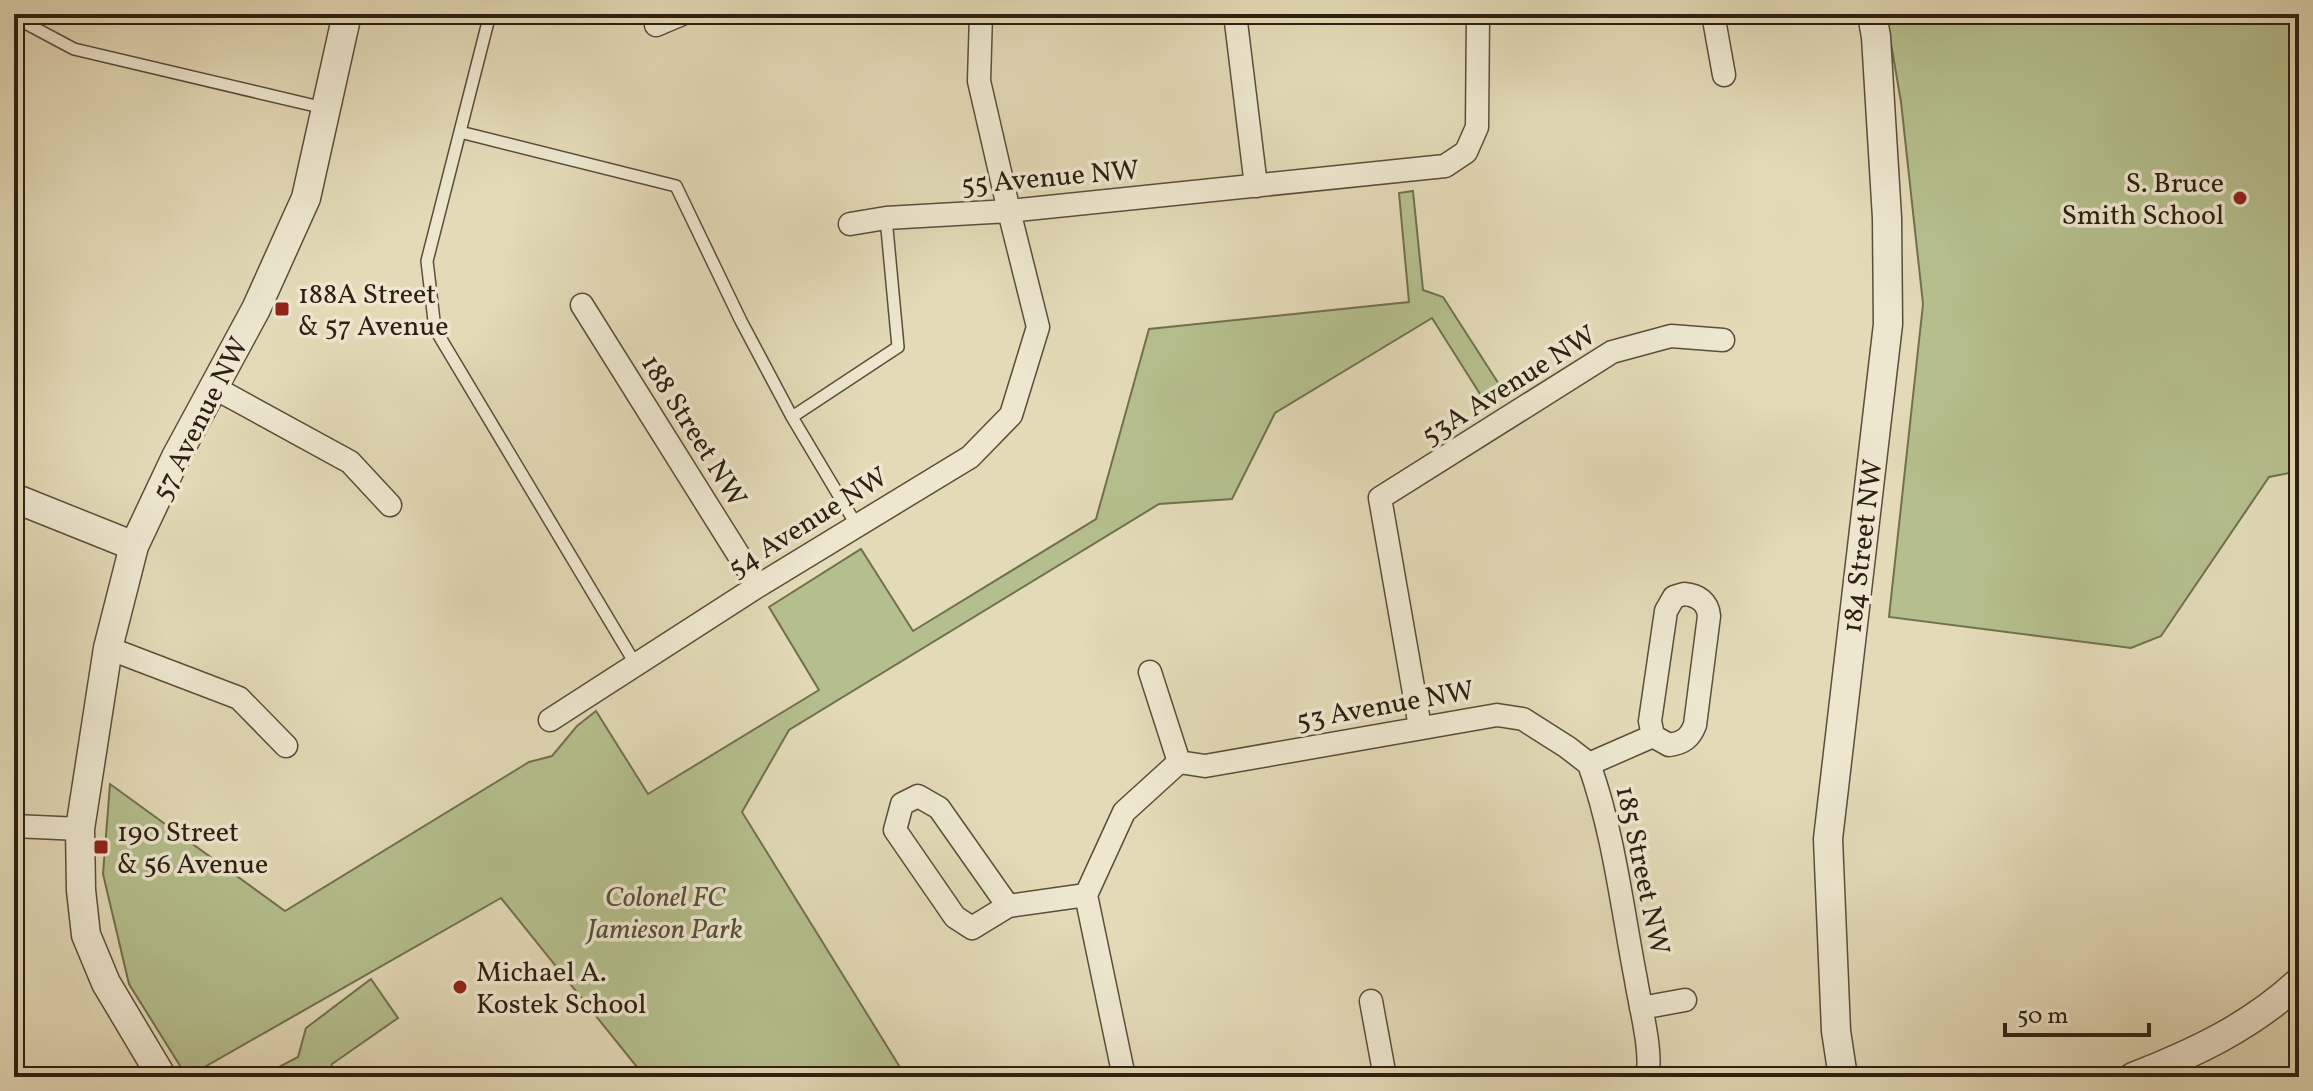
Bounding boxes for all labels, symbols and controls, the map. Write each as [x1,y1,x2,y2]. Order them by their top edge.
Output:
street label: 55 Avenue NW [960,151,1141,206]
place label: S. Bruce Smith School [2061,165,2224,236]
marker: S. Bruce Smith School [2231,189,2249,207]
place label: 188A Street & 57 Avenue [298,276,449,347]
marker: 188A Street & 57 Avenue [273,300,291,318]
street label: 53A Avenue NW [1415,317,1604,455]
street label: 57 Avenue NW [143,331,259,508]
street label: 188 Street NW [631,348,755,515]
street label: 184 Street NW [1833,457,1893,635]
street label: 54 Avenue NW [721,458,896,588]
street label: 53 Avenue NW [1294,672,1477,741]
street label: 185 Street NW [1605,782,1678,959]
place label: 190 Street & 56 Avenue [117,814,268,885]
marker: 190 Street & 56 Avenue [92,838,110,856]
park label: Colonel FC Jamieson Park [584,879,743,950]
place label: Michael A. Kostek School [476,954,646,1025]
marker: Michael A. Kostek School [451,978,469,996]
scale bar [2005,987,2149,1037]
text: 50 m [2017,1000,2069,1034]

